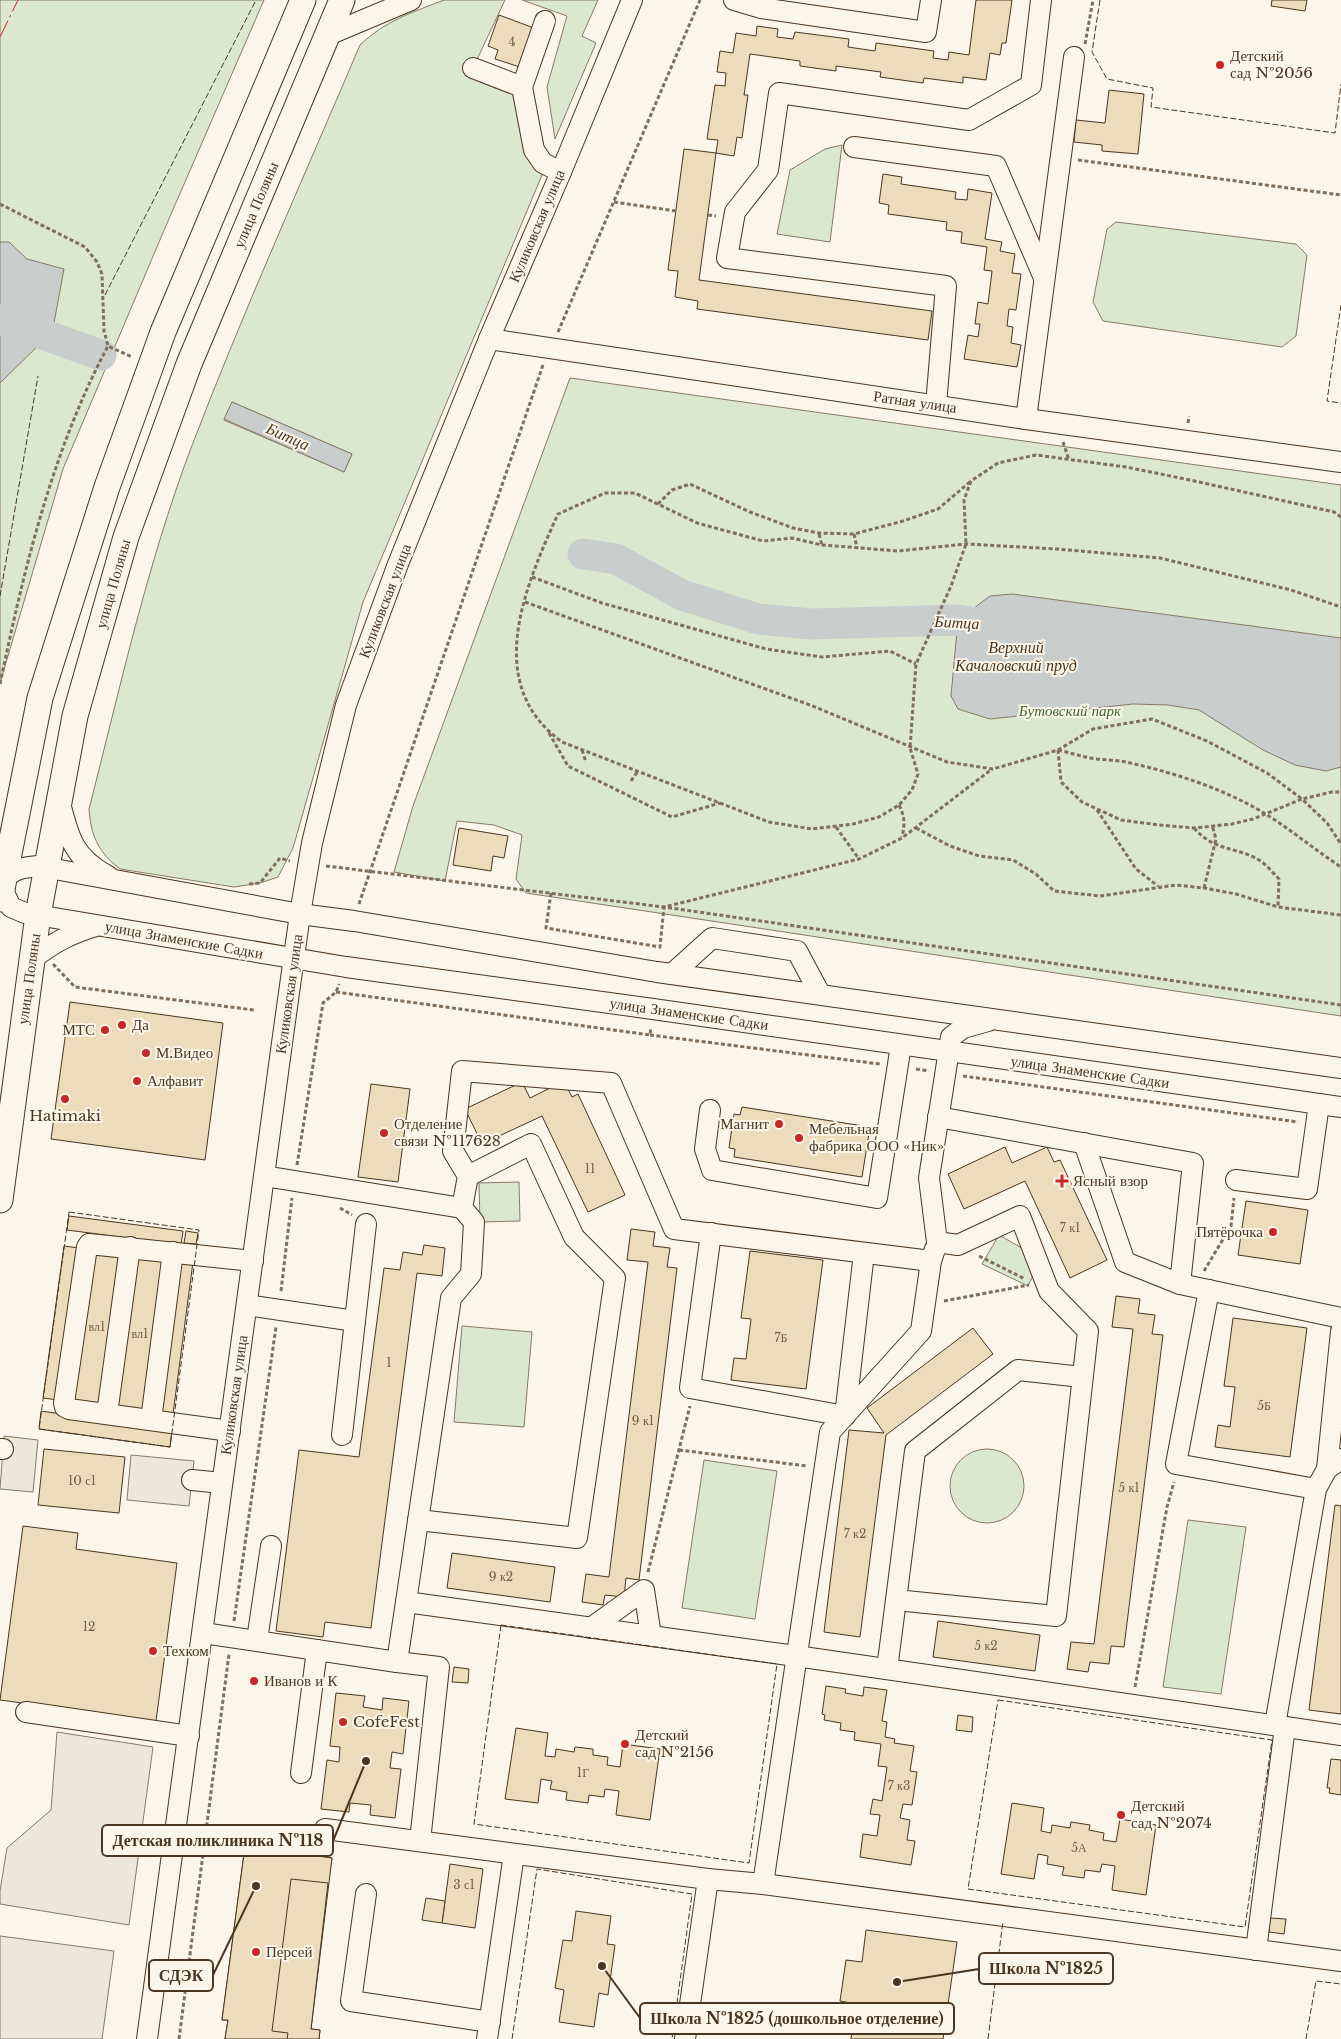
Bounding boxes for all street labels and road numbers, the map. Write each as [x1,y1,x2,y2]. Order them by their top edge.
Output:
street label: улица Поляны [229,159,282,251]
street label: Куликовская улица [504,166,569,285]
street label: Ратная улица [872,386,958,417]
street label: улица Поляны [91,537,134,631]
street label: Куликовская улица [354,541,415,661]
street label: улица Знаменские Садки [104,916,265,963]
street label: улица Поляны [13,932,44,1026]
street label: Куликовская улица [271,932,306,1055]
street label: улица Знаменские Садки [608,993,770,1034]
street label: улица Знаменские Садки [1009,1051,1171,1092]
street label: Куликовская улица [216,1333,251,1456]

